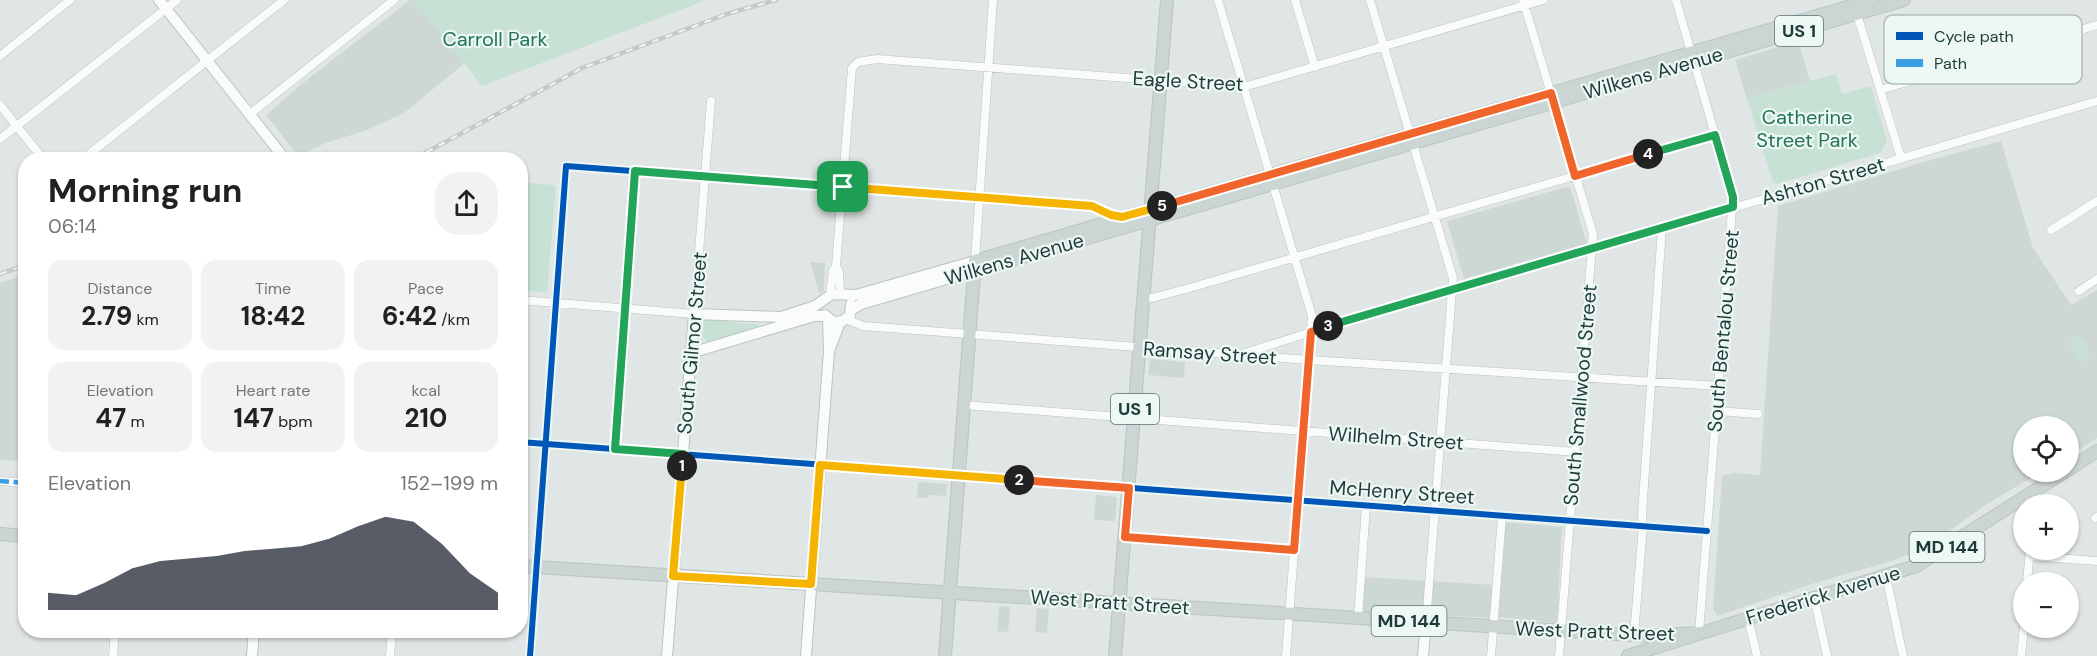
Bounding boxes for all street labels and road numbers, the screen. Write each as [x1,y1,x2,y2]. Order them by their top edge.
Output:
road number: US 1 [1775,16,1823,46]
street label: Wilkens Avenue [1580,41,1726,105]
street label: Eagle Street [1132,65,1244,97]
street label: Ashton Street [1758,151,1888,211]
street label: Wilkens Avenue [941,227,1087,291]
street label: South Bentalou Street [1701,229,1745,433]
street label: South Gilmor Street [671,251,713,435]
street label: South Smallwood Street [1557,283,1603,507]
street label: Ramsay Street [1142,335,1278,371]
road number: US 1 [1111,394,1159,424]
street label: Wilhelm Street [1327,420,1465,456]
street label: McHenry Street [1329,474,1476,510]
road number: MD 144 [1910,532,1984,562]
street label: Frederick Avenue [1743,559,1903,631]
street label: West Pratt Street [1029,583,1191,621]
road number: MD 144 [1372,606,1446,636]
street label: West Pratt Street [1515,615,1675,647]

